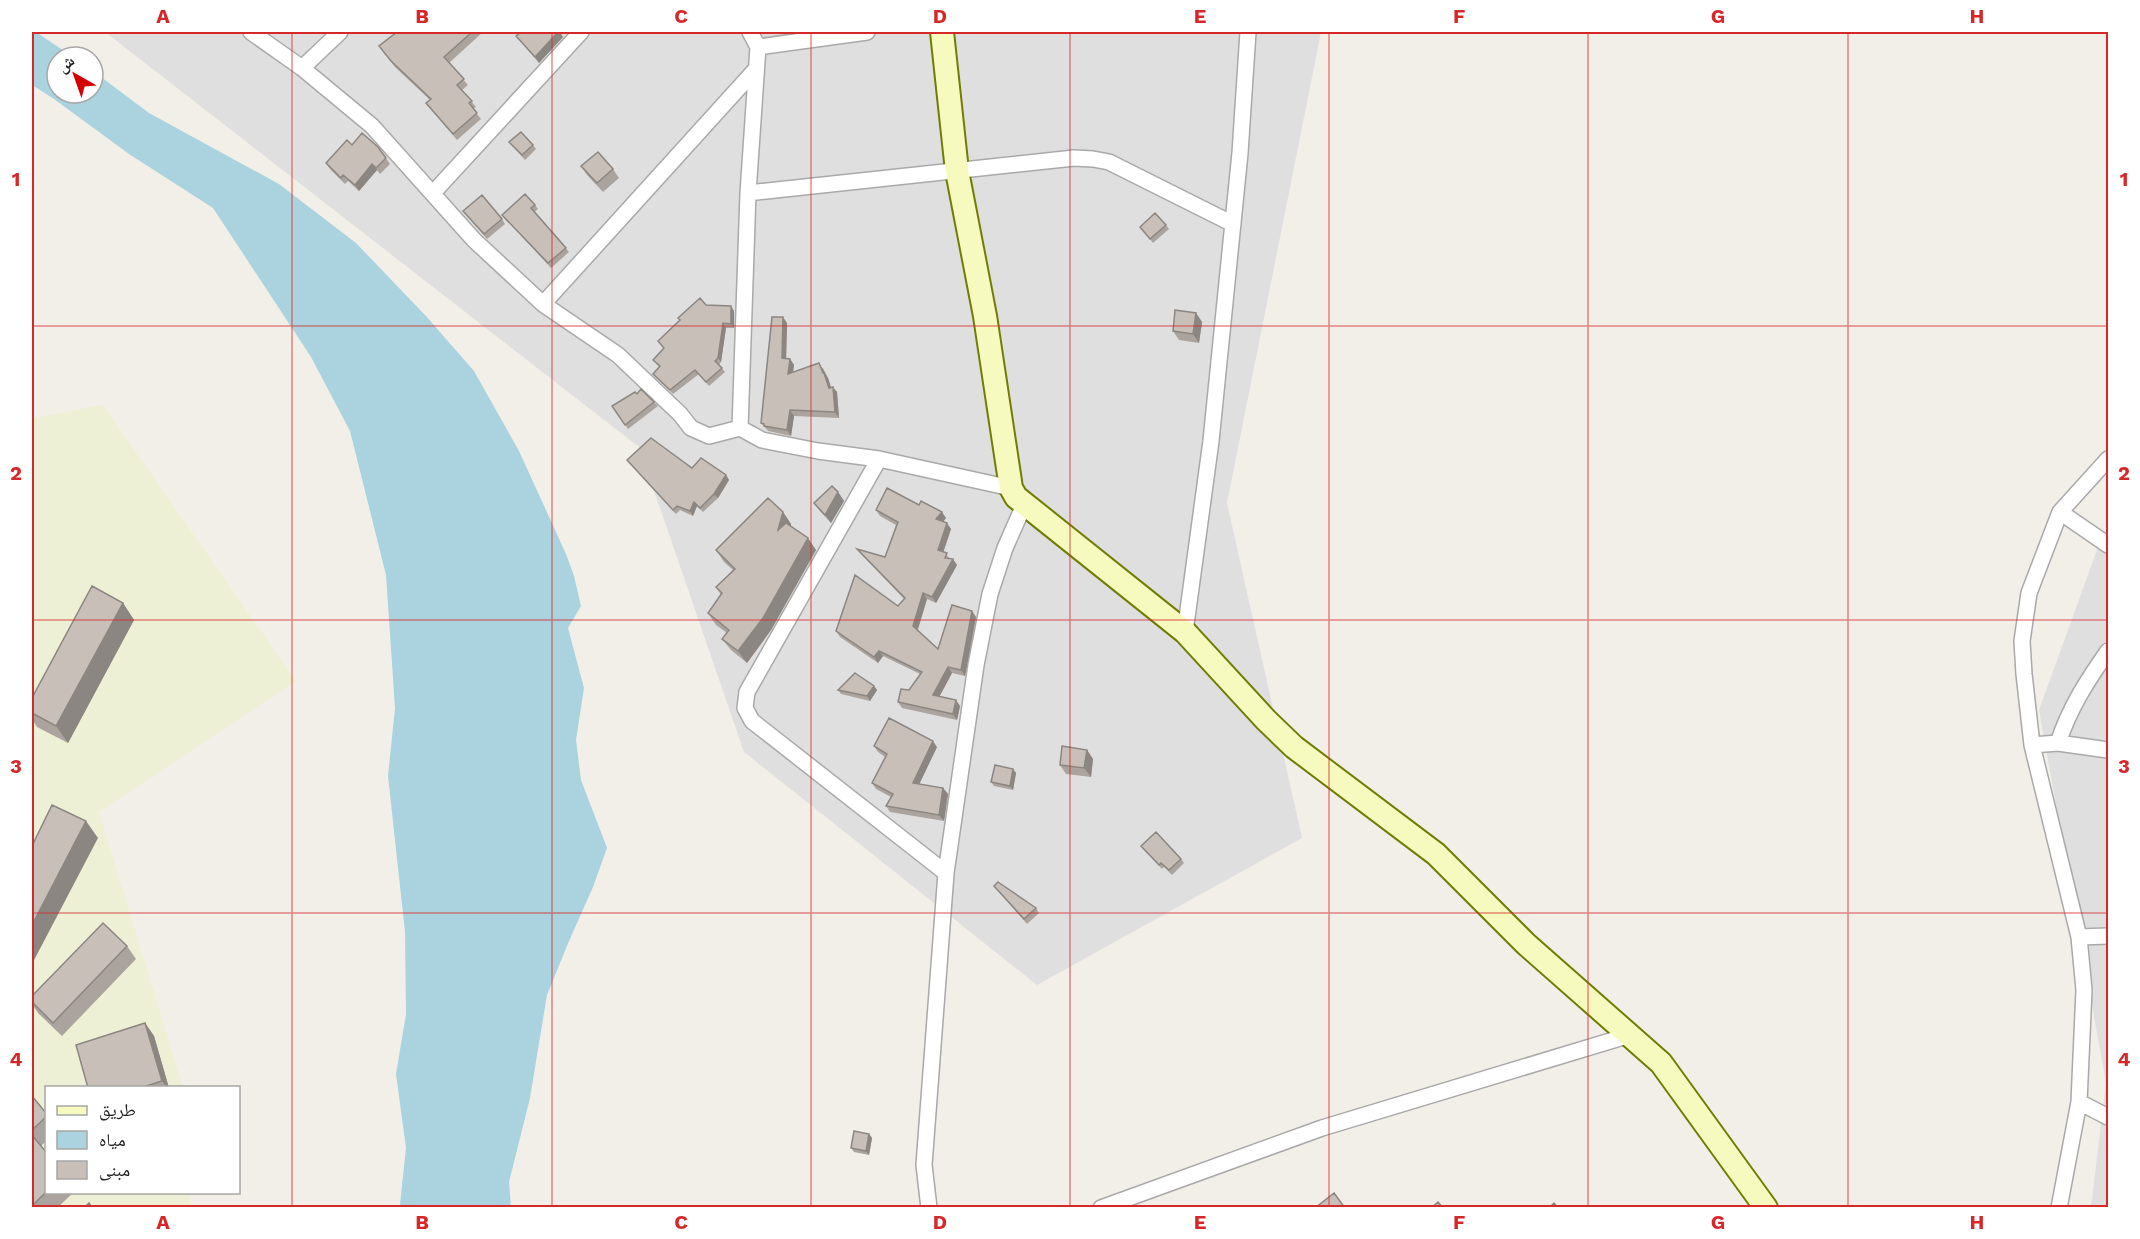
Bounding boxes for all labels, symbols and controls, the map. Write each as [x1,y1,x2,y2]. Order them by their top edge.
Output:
text: A [156,4,170,28]
text: B [415,4,429,28]
text: C [674,4,688,28]
text: D [933,4,947,28]
text: E [1194,4,1206,28]
text: F [1453,4,1465,28]
text: G [1711,4,1725,28]
text: H [1970,4,1984,28]
north arrow [45,45,105,105]
text: ش [53,51,78,77]
text: 1 [12,167,20,191]
text: 1 [2120,167,2128,191]
text: 2 [10,461,22,485]
text: 2 [2118,461,2130,485]
text: 3 [10,754,22,778]
text: 3 [2118,754,2130,778]
text: 4 [10,1047,23,1071]
text: 4 [2118,1047,2131,1071]
legend [45,1086,240,1194]
text: طريق [99,1099,136,1121]
text: مياه [99,1129,126,1150]
text: مبنى [99,1159,130,1181]
text: A [156,1210,170,1234]
text: B [415,1210,429,1234]
text: C [674,1210,688,1234]
text: D [933,1210,947,1234]
text: E [1194,1210,1206,1234]
text: F [1453,1210,1465,1234]
text: G [1711,1210,1725,1234]
text: H [1970,1210,1984,1234]

